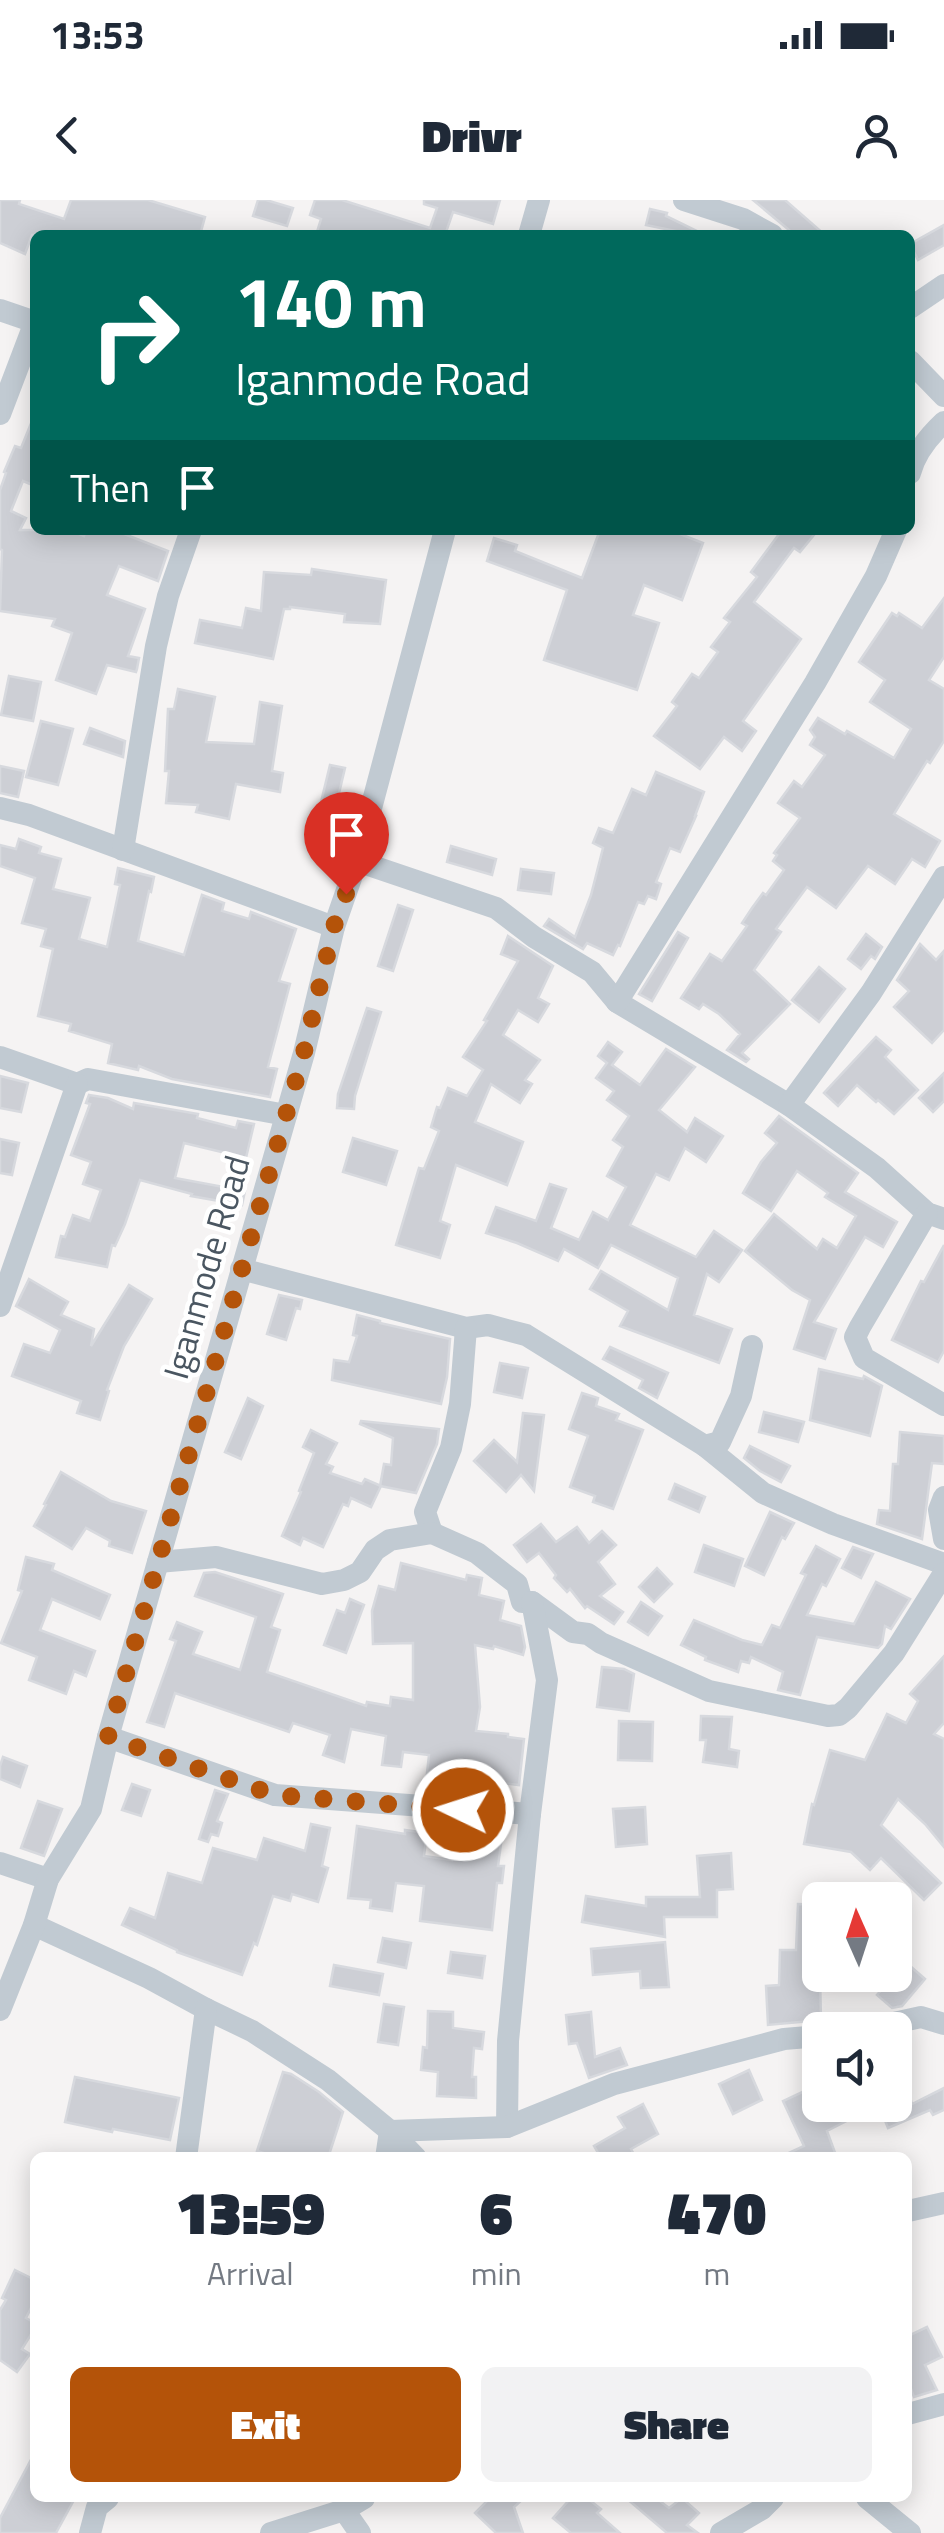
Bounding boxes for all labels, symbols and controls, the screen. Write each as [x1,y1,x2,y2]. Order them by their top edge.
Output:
text: 13:53 [50,6,145,64]
text: Drivr [422,101,522,169]
icon: back [40,108,95,163]
icon: person [849,108,904,163]
text: 140 m [235,248,427,354]
icon: right [70,270,200,400]
text: Iganmode Road [235,344,531,412]
text: Then [70,459,150,517]
icon: arrive [170,460,225,515]
pin [304,792,389,895]
icon: arrive [319,807,374,862]
street label: Iganmode Road [148,1149,264,1385]
position arrow [411,1758,515,1862]
north arrow [802,1882,912,1992]
map controls [802,1882,912,2122]
button: sound [802,2012,912,2122]
text: 13:59 [176,2166,325,2257]
text: 6 [480,2166,513,2257]
text: 470 [667,2166,766,2257]
text: Arrival [207,2249,294,2297]
text: min [471,2249,522,2297]
text: m [703,2249,730,2297]
button: Exit [70,2367,461,2482]
button: Share [481,2367,872,2482]

